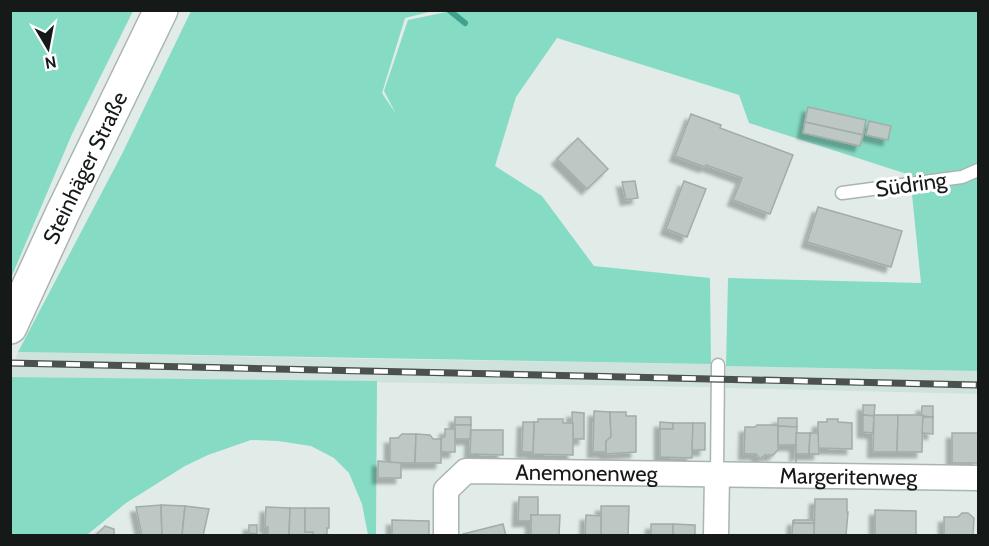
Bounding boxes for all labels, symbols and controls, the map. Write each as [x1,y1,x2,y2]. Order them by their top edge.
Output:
north arrow [18,18,78,78]
text: N [43,52,58,73]
street label: Steinhäger Straße [37,87,133,248]
street label: Südring [874,166,949,203]
street label: Anemonenweg [515,459,659,488]
street label: Margeritenweg [779,462,918,491]

